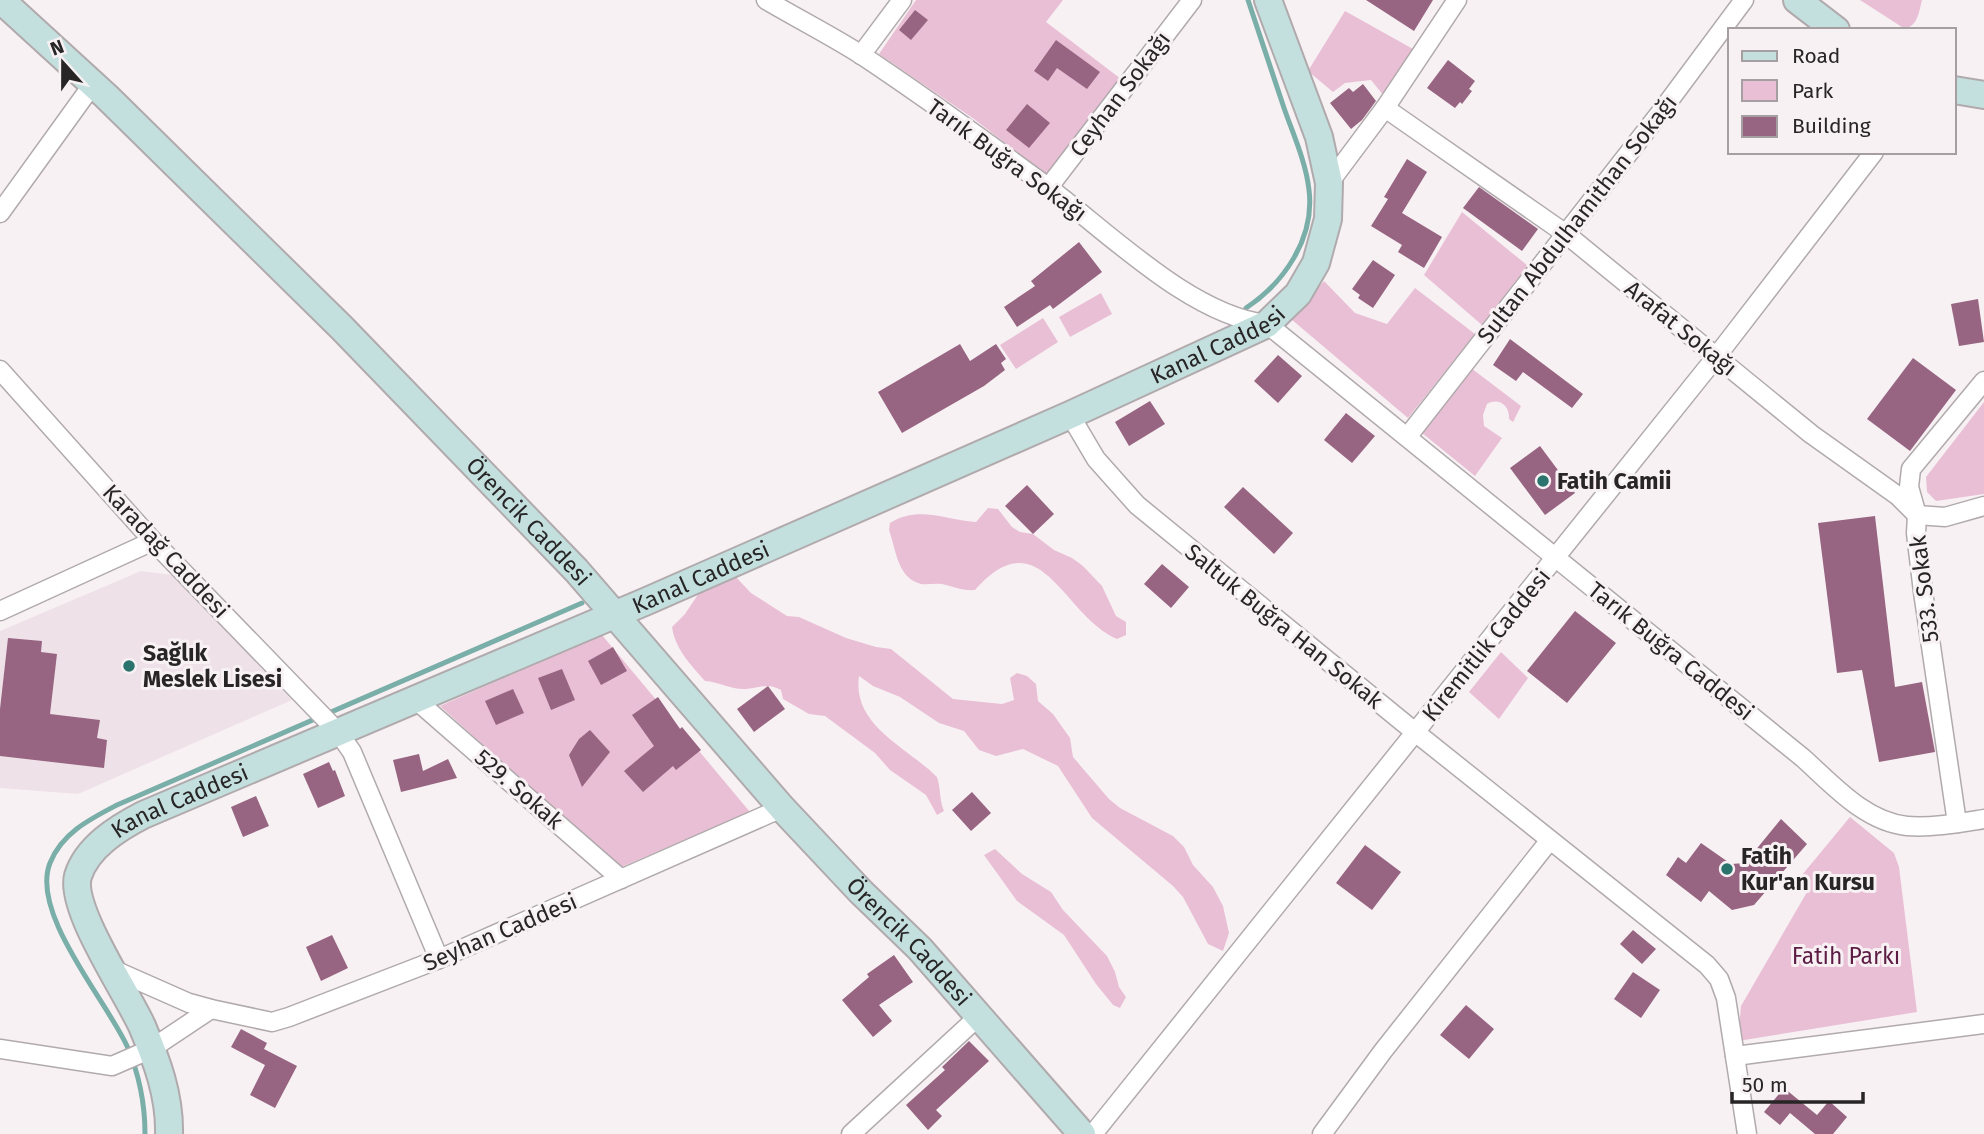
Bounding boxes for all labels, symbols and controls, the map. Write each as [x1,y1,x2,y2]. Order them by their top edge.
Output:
street label: Ceyhan Sokağı [1064,26,1176,162]
north arrow [28,28,98,98]
legend [1728,28,1956,154]
text: N [47,35,67,61]
text: Road [1792,43,1840,69]
text: Park [1792,78,1834,104]
street label: Sultan Abdulhamithan Sokağı [1471,89,1683,349]
street label: Tarık Buğra Sokağı [922,93,1092,227]
text: Building [1792,113,1871,139]
street label: Arafat Sokağı [1619,274,1743,382]
street label: Kanal Caddesi [1146,300,1291,390]
street label: Örencik Caddesi [460,451,597,591]
place label: Fatih Camii [1557,467,1672,495]
marker: Fatih Camii [1535,473,1551,489]
street label: Karadağ Caddesi [97,478,235,624]
street label: 533. Sokak [1904,534,1944,644]
street label: Kanal Caddesi [628,535,774,620]
street label: Saltuk Buğra Han Sokak [1179,538,1389,715]
street label: Kiremitlik Caddesi [1416,563,1556,727]
street label: Tarık Buğra Caddesi [1583,576,1759,726]
place label: Sağlık Meslek Lisesi [143,639,282,693]
marker: Sağlık Meslek Lisesi [121,658,137,674]
street label: 529. Sokak [469,743,569,835]
street label: Kanal Caddesi [106,758,252,844]
place label: Fatih Kur'an Kursu [1741,842,1875,896]
marker: Fatih Kur'an Kursu [1719,861,1735,877]
street label: Örencik Caddesi [841,872,977,1012]
street label: Seyhan Caddesi [419,887,581,977]
park label: Fatih Parkı [1792,942,1900,970]
scale bar [1732,1060,1863,1104]
text: 50 m [1742,1072,1788,1098]

